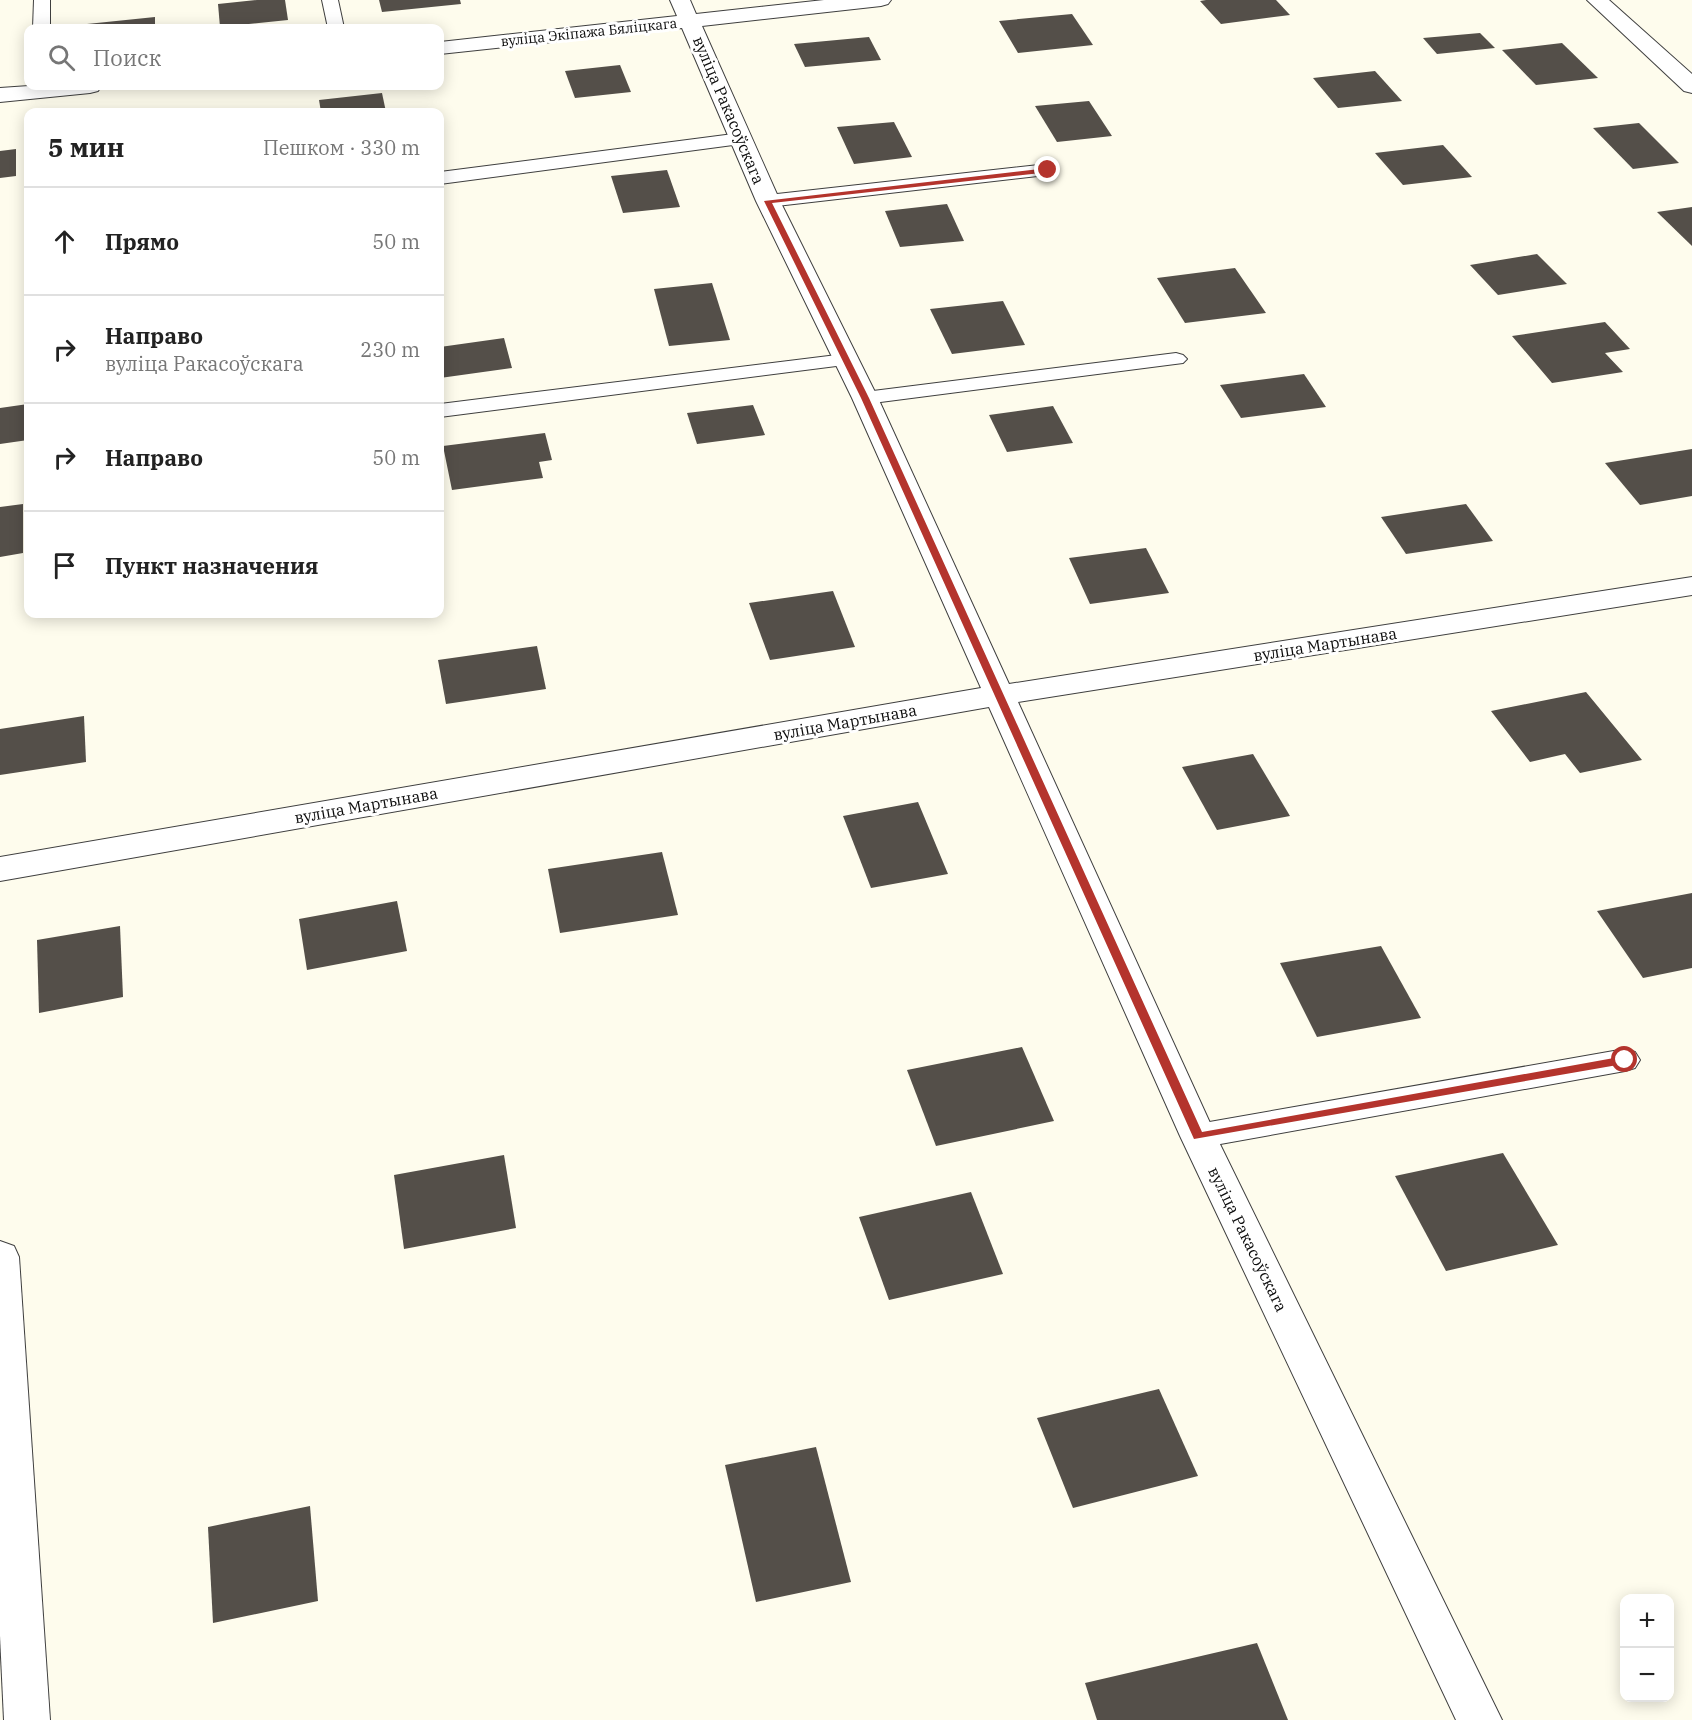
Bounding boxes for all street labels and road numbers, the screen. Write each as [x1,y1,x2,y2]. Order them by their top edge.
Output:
street label: вуліца Экіпажа Бяліцкага [500,14,678,50]
street label: вуліца Ракасоўскага [689,33,769,187]
street label: вуліца Мартынава [1252,623,1398,665]
street label: вуліца Мартынава [772,700,918,744]
street label: вуліца Мартынава [293,783,439,827]
street label: вуліца Ракасоўскага [1204,1163,1292,1315]

